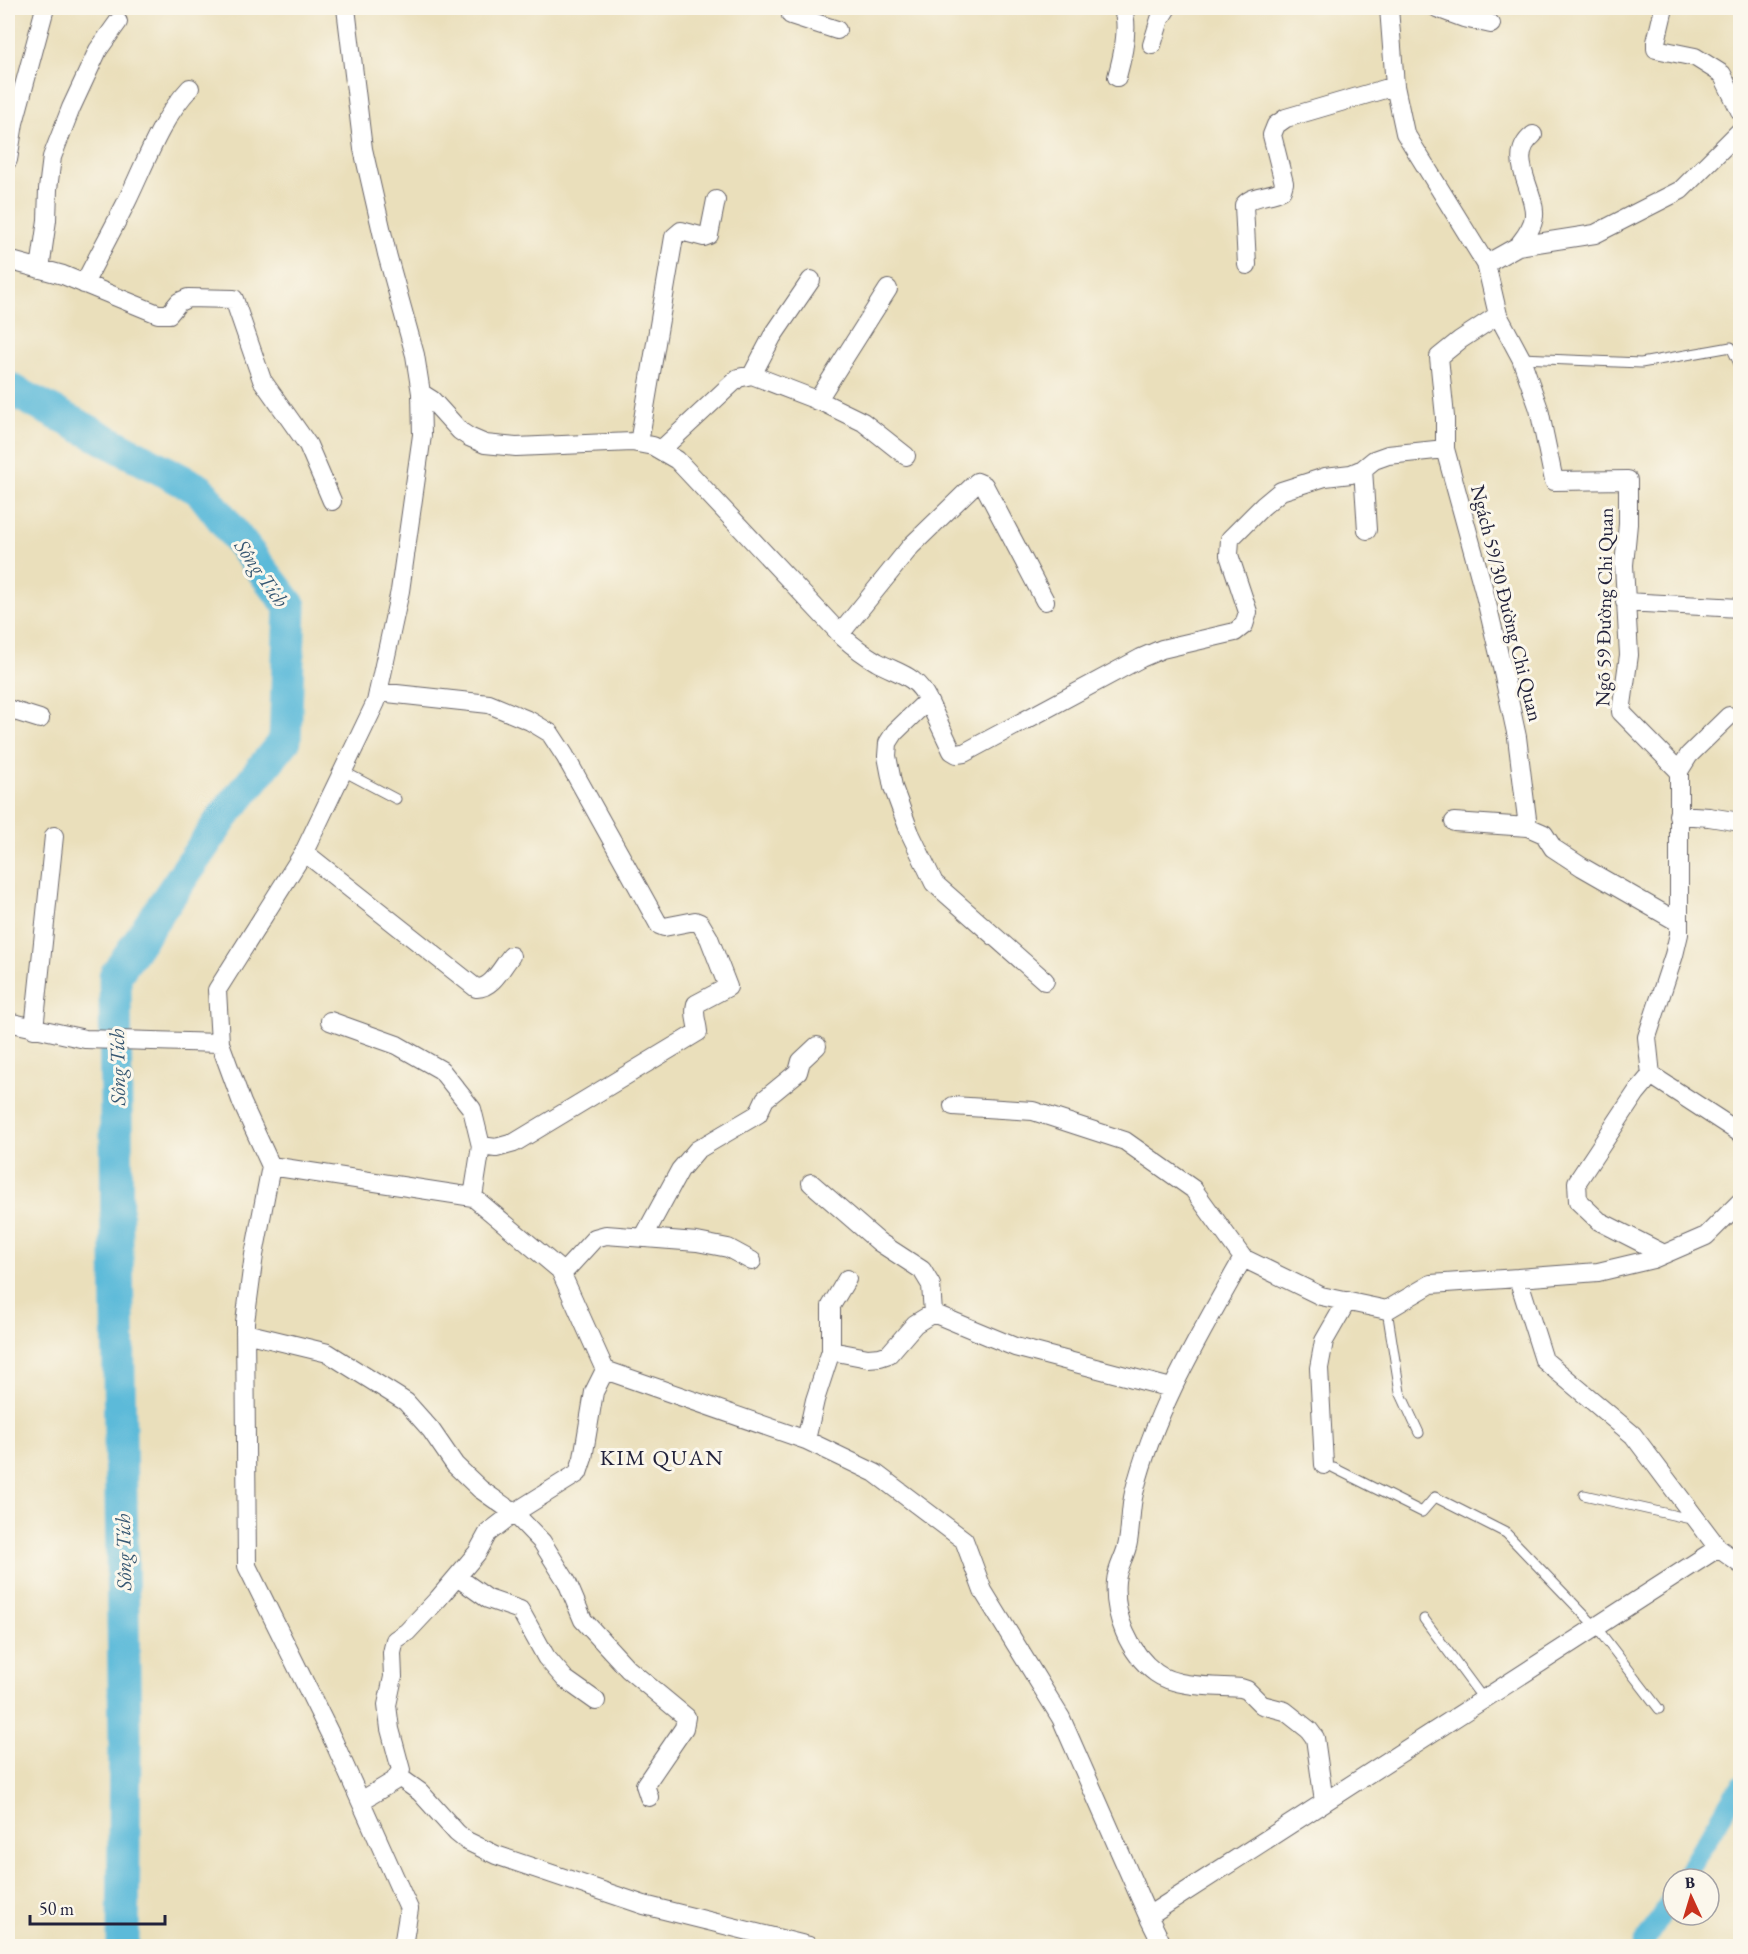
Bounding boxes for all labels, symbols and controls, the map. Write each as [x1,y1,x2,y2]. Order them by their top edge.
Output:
street label: Ngách 59/30 Đường Chi Quan [1465,482,1549,724]
street label: Ngõ 59 Đường Chi Quan [1589,507,1619,707]
water label: Sông Tích [228,533,295,612]
water label: Sông Tích [103,1028,131,1107]
district label: KIM QUAN [600,1443,724,1472]
water label: Sông Tích [109,1513,137,1592]
north arrow [1661,1867,1721,1927]
text: B [1684,1872,1696,1893]
scale bar [30,1888,165,1926]
text: 50 m [39,1897,74,1920]

